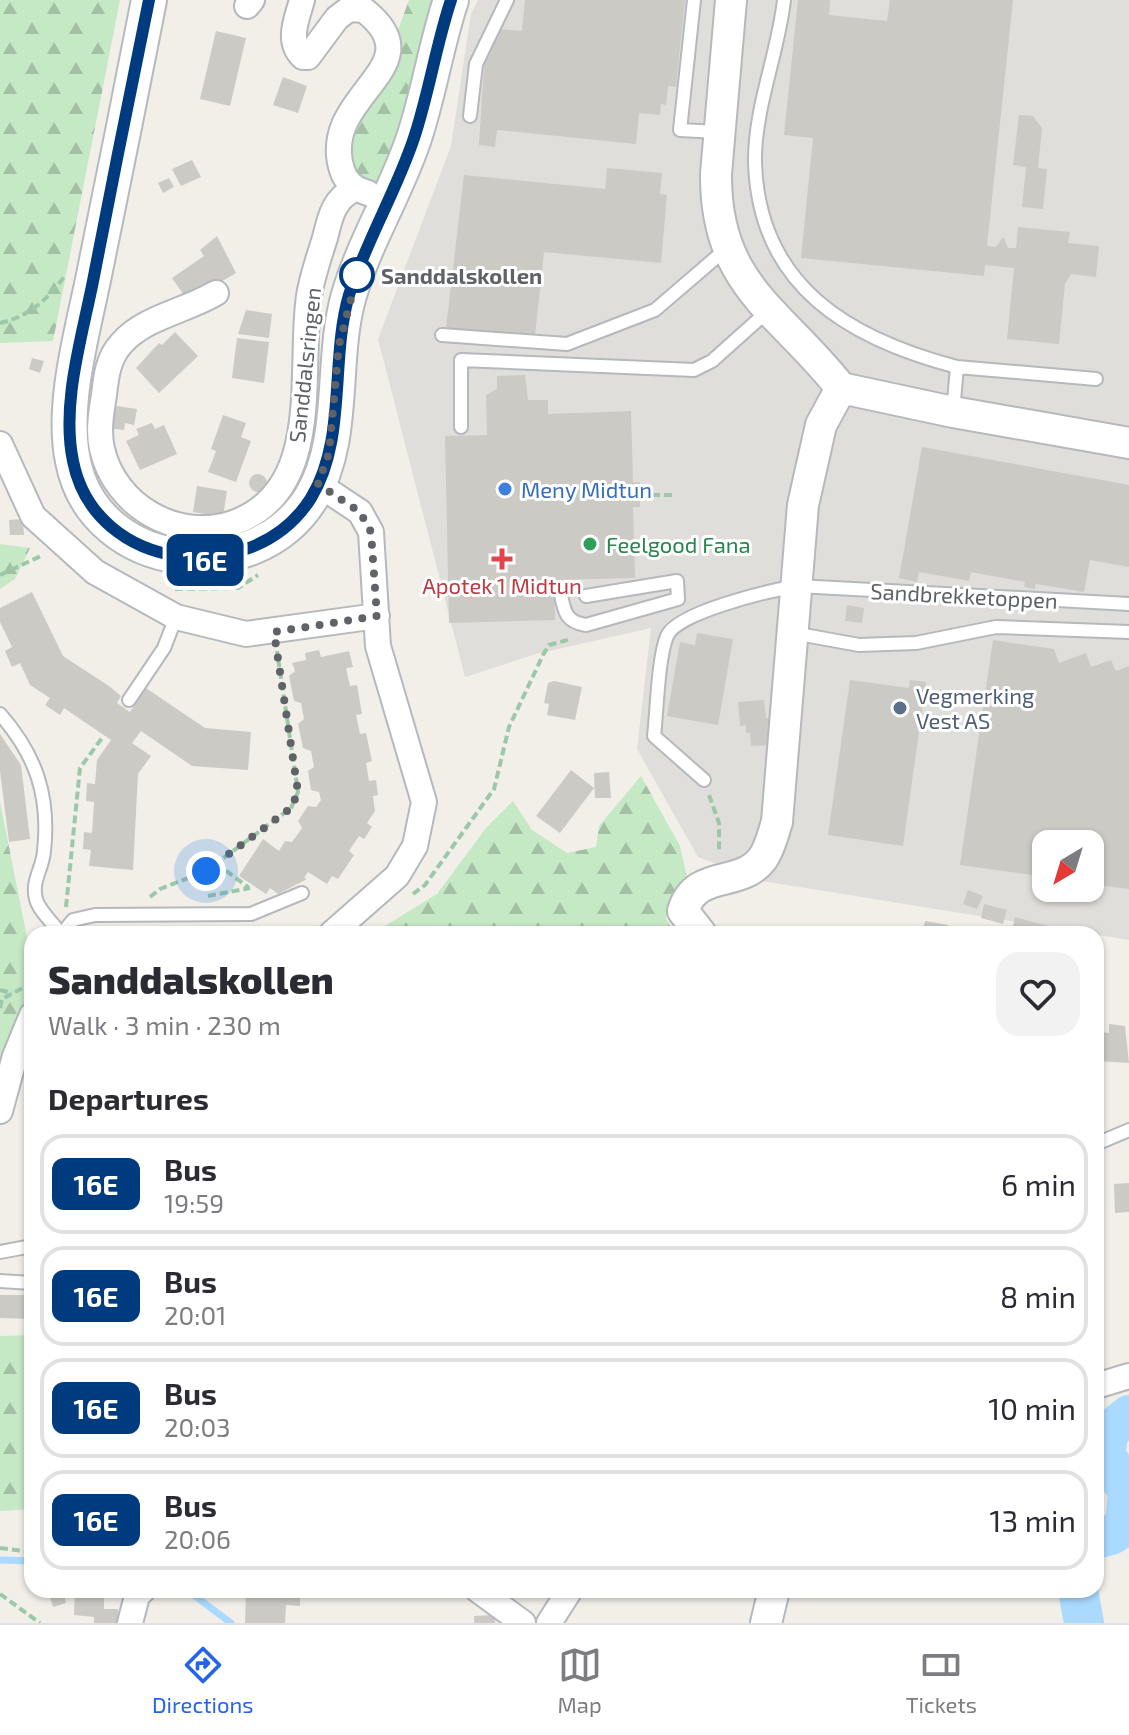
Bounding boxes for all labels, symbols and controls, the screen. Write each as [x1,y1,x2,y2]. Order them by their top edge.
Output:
marker: Sanddalskollen [340,258,374,292]
place label: Sanddalskollen [381,262,542,288]
street label: Sanddalsringen [283,286,325,444]
place label: Meny Midtun [521,476,652,502]
marker: Meny Midtun [496,480,514,498]
place label: Feelgood Fana [606,531,751,557]
line badge: 16E [159,534,251,586]
marker: Feelgood Fana [581,535,599,553]
text: 16E [183,543,227,577]
marker: Apotek 1 Midtun [493,550,511,568]
place label: Apotek 1 Midtun [422,572,582,598]
street label: Sandbrekketoppen [870,577,1058,613]
place label: Vegmerking Vest AS [916,682,1034,733]
marker: Vegmerking Vest AS [891,699,909,717]
north arrow [1032,830,1104,902]
map controls [1032,830,1104,902]
your location [186,851,226,891]
button: heart [996,952,1080,1036]
text: Sanddalskollen [48,956,334,1002]
text: Walk · 3 min · 230 m [48,1009,281,1040]
text: Departures [48,1080,209,1116]
text: Bus [164,1151,217,1187]
text: 6 min [1001,1166,1076,1202]
text: 16E [74,1167,118,1201]
text: 19:59 [164,1187,224,1218]
text: Bus [164,1263,217,1299]
text: 8 min [1000,1278,1076,1314]
text: 16E [74,1279,118,1313]
text: 20:01 [164,1299,226,1330]
text: Bus [164,1375,217,1411]
text: 10 min [988,1390,1076,1426]
text: 16E [74,1391,118,1425]
text: 20:03 [164,1411,231,1442]
text: Bus [164,1487,217,1523]
text: 13 min [990,1502,1076,1538]
text: 16E [74,1503,118,1537]
text: 20:06 [164,1523,231,1554]
tab: Directions [152,1643,253,1717]
tab: Map [558,1643,602,1717]
tab: Tickets [906,1643,977,1717]

